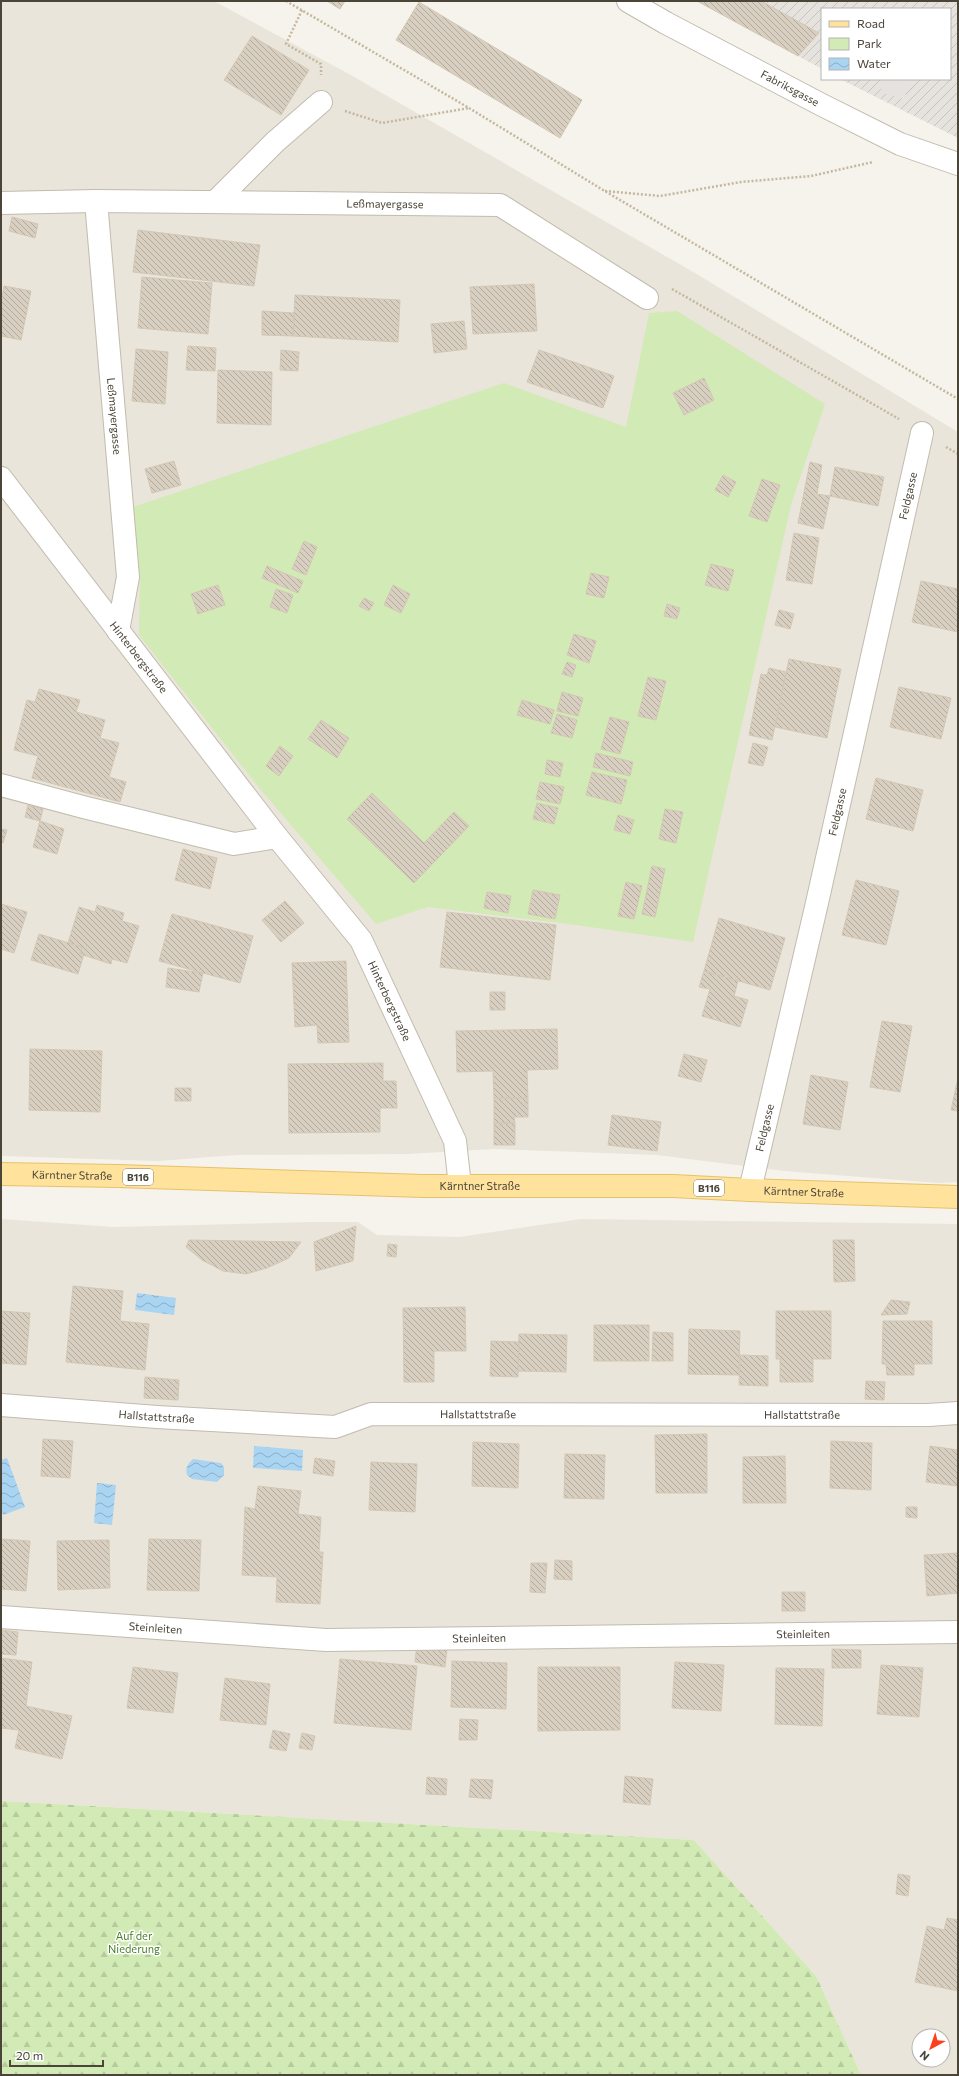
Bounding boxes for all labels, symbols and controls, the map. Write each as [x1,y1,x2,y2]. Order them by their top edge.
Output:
legend [821,8,951,80]
text: Road [857,16,885,30]
text: Park [857,36,883,50]
text: Water [857,56,891,70]
street label: Fabriksgasse [759,67,822,108]
street label: Leßmayergasse [346,196,424,210]
street label: Leßmayergasse [105,377,125,455]
street label: Feldgasse [896,470,919,521]
street label: Hinterbergstraße [108,618,171,695]
street label: Feldgasse [825,787,849,837]
street label: Hinterbergstraße [366,959,414,1043]
street label: Feldgasse [752,1102,776,1153]
street label: Kärntner Straße [32,1168,112,1182]
road number: B116 [123,1169,153,1185]
street label: Kärntner Straße [440,1179,520,1192]
road number: B116 [694,1180,724,1196]
street label: Kärntner Straße [763,1183,844,1199]
street label: Hallstattstraße [118,1407,195,1425]
street label: Hallstattstraße [440,1407,516,1420]
street label: Hallstattstraße [764,1408,840,1421]
street label: Steinleiten [128,1619,183,1636]
street label: Steinleiten [776,1627,830,1640]
street label: Steinleiten [452,1631,506,1644]
park label: Auf der Niederung [108,1929,160,1955]
north arrow [911,2028,951,2068]
scale bar [10,2042,103,2068]
text: 20 m [16,2048,43,2062]
text: N [917,2048,932,2064]

